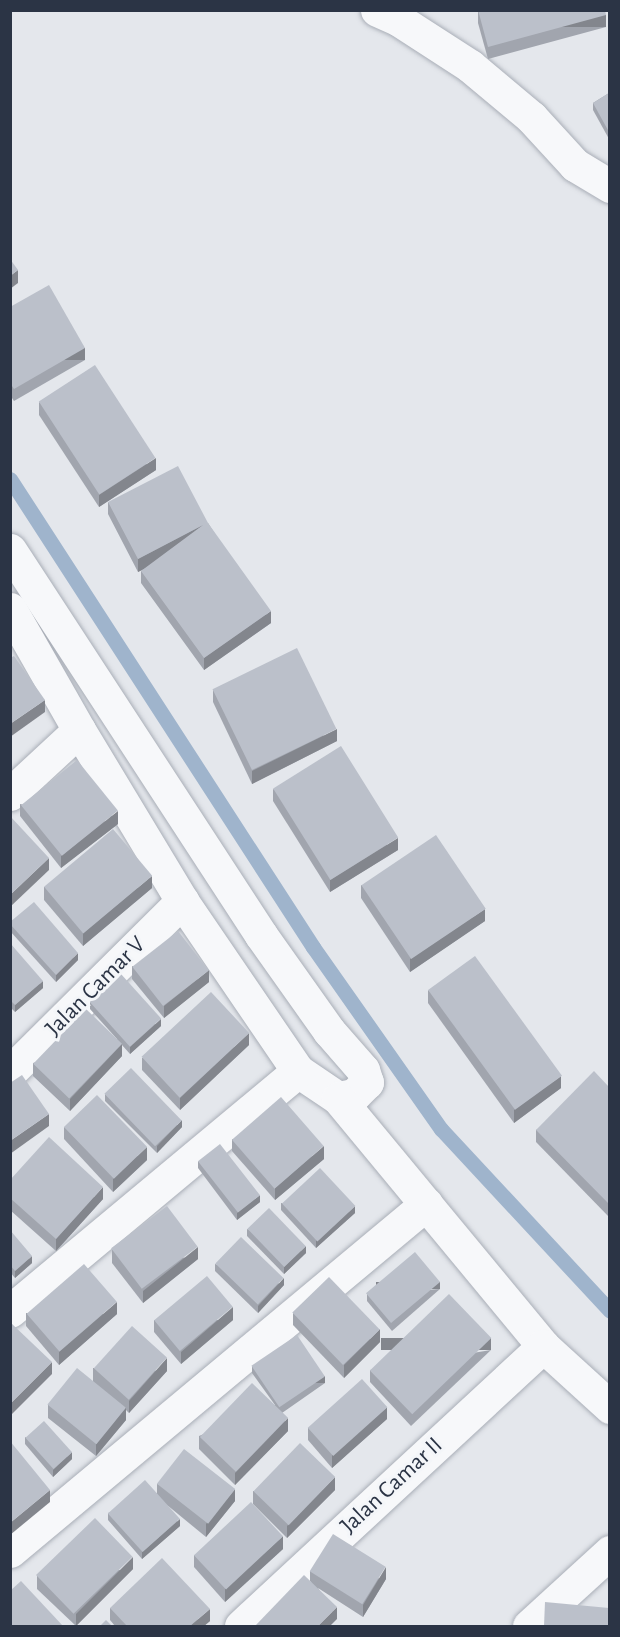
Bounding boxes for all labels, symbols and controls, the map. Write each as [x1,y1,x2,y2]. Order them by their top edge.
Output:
street label: Jalan Camar V [40,931,152,1043]
street label: Jalan Camar II [335,1431,449,1541]

